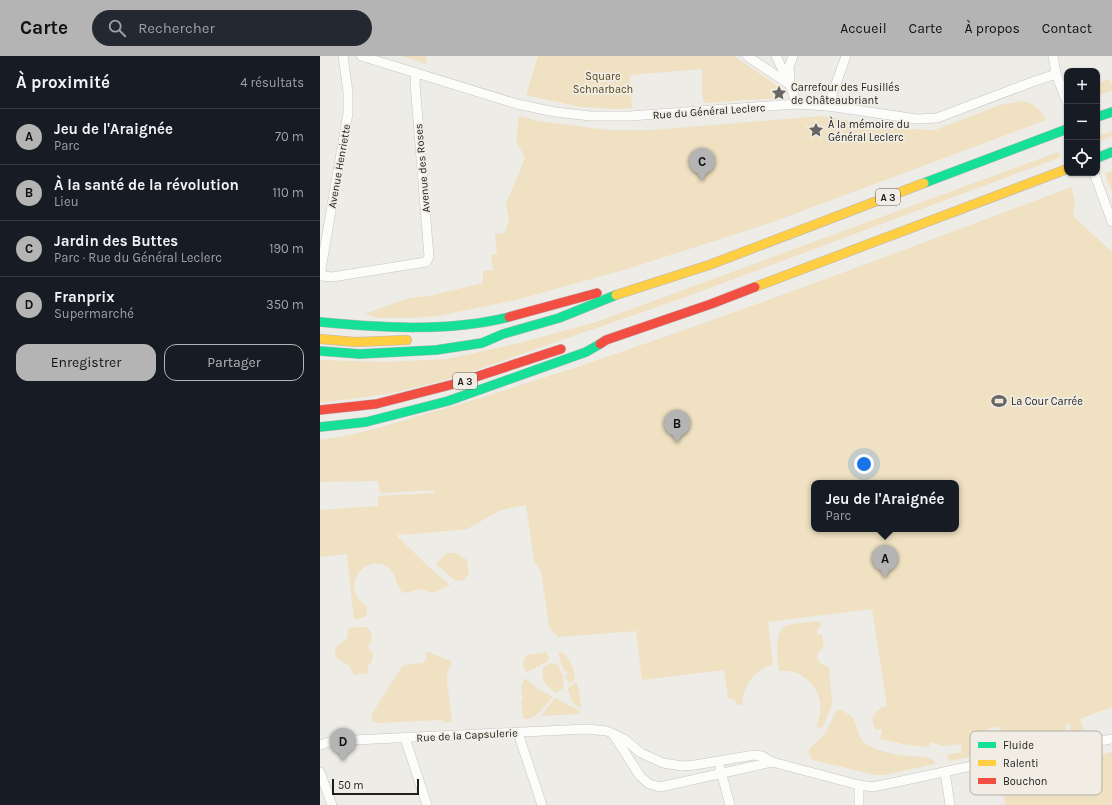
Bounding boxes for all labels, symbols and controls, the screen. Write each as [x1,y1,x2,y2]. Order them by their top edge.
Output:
search box [92,10,372,46]
text: Carte [20,17,68,39]
icon: search [106,17,128,39]
text: Rechercher [138,19,215,37]
text: Accueil [840,20,887,37]
text: Carte [909,20,942,37]
text: À propos [964,20,1020,37]
text: Contact [1042,20,1092,37]
map controls [1064,68,1100,176]
button: + [1064,68,1100,104]
park label: Square Schnarbach [573,70,633,96]
text: À proximité [16,72,110,92]
text: 4 résultats [240,75,304,90]
place label: Carrefour des Fusillés de Châteaubriant [791,81,900,107]
place icon: Carrefour des Fusillés de Châteaubriant [770,84,788,102]
street label: Rue du Général Leclerc [652,101,766,122]
button: − [1064,104,1100,140]
place label: À la mémoire du Général Leclerc [828,116,910,144]
text: Jeu de l'Araignée [54,120,173,138]
place icon: À la mémoire du Général Leclerc [807,121,825,139]
street label: Avenue Henriette [326,123,353,209]
street label: Avenue des Roses [412,123,433,213]
text: A [25,129,33,144]
text: 70 m [275,129,304,144]
text: Parc [54,138,80,153]
button: locate [1064,140,1100,176]
pin: C [689,148,715,181]
text: À la santé de la révolution [54,176,239,194]
text: B [25,185,33,200]
text: 110 m [272,185,304,200]
road number: A 3 [876,189,900,205]
text: Lieu [54,194,79,209]
text: Jardin des Buttes [54,232,178,250]
text: C [25,241,33,256]
text: 190 m [269,241,304,256]
text: Parc · Rue du Général Leclerc [54,250,222,265]
text: Franprix [54,288,114,306]
text: D [25,297,33,312]
text: 350 m [266,297,304,312]
text: Supermarché [54,306,134,321]
button: Enregistrer [16,344,156,381]
button: Partager [164,344,304,381]
road number: A 3 [453,373,477,389]
sports icon: La Cour Carrée [990,392,1008,410]
place label: La Cour Carrée [1011,395,1083,408]
pin: B [664,410,690,443]
your location [854,454,874,474]
popup [811,480,959,532]
text: Jeu de l'Araignée [826,490,944,508]
text: Parc [826,508,851,523]
pin: A [872,545,898,578]
street label: Rue de la Capsulerie [416,726,518,745]
pin: D [330,728,356,761]
legend [970,731,1102,795]
text: Fluide [1003,739,1034,752]
text: Ralenti [1003,757,1039,770]
text: Bouchon [1003,775,1047,788]
scale bar [332,777,419,796]
text: 50 m [338,779,364,792]

